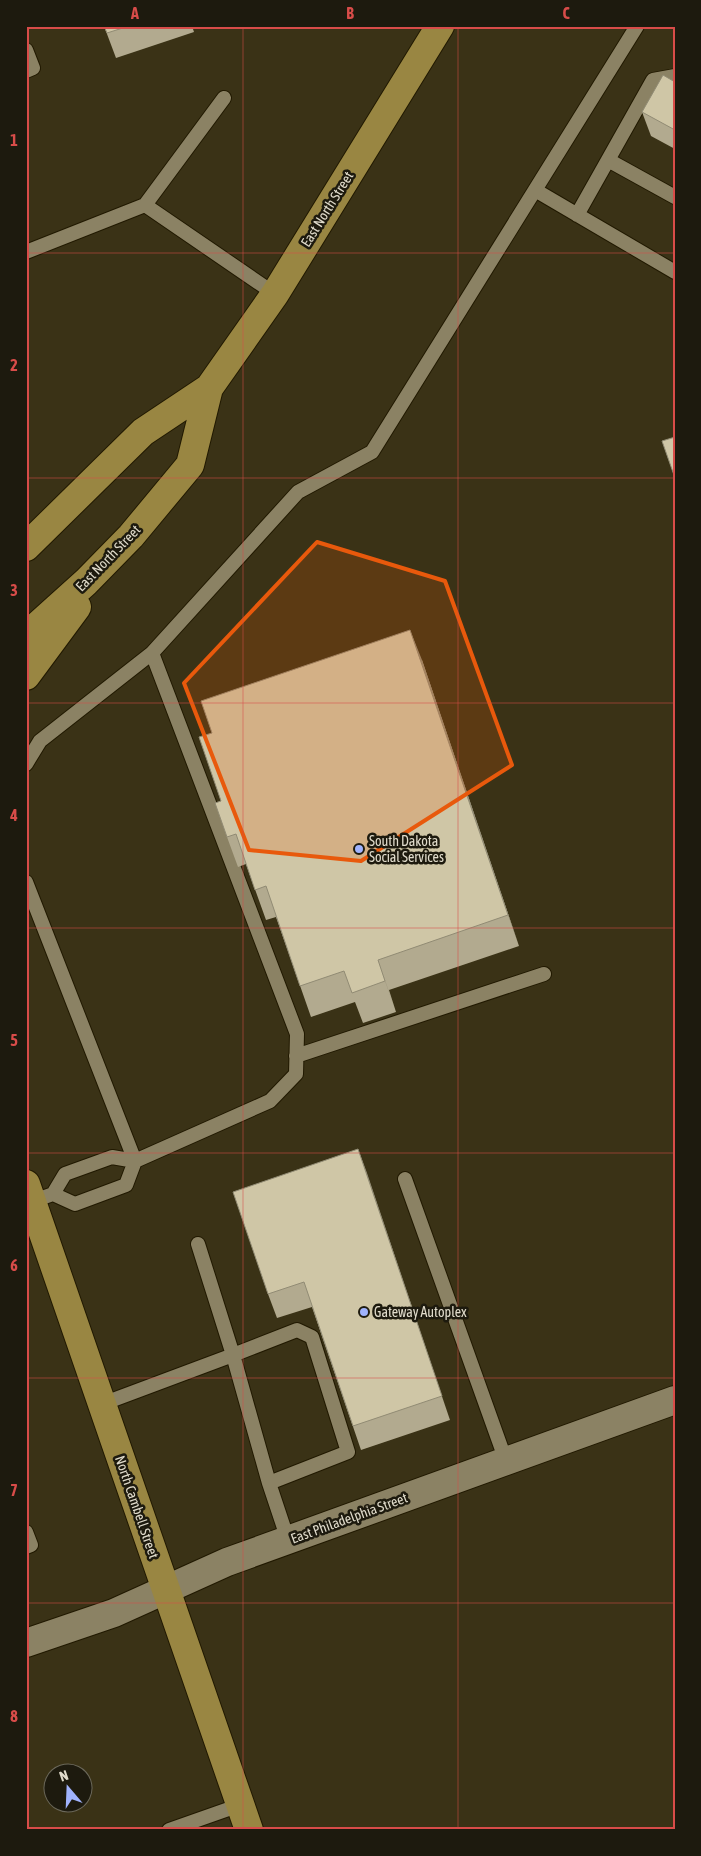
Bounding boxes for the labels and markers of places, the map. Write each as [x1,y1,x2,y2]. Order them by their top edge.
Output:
place label: South Dakota Social Services [369,833,444,865]
marker: South Dakota Social Services [353,843,365,855]
place label: Gateway Autoplex [374,1304,467,1320]
marker: Gateway Autoplex [358,1306,370,1318]

